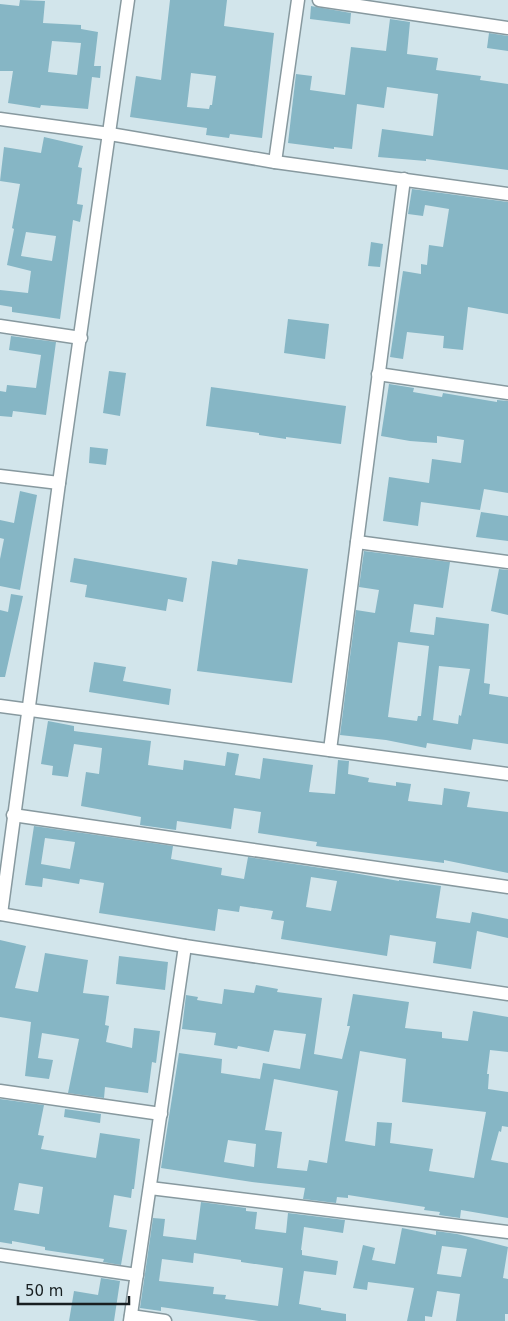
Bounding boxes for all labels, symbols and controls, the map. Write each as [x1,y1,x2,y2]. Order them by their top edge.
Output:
scale bar [18,1274,129,1306]
text: 50 m [25,1282,63,1300]

